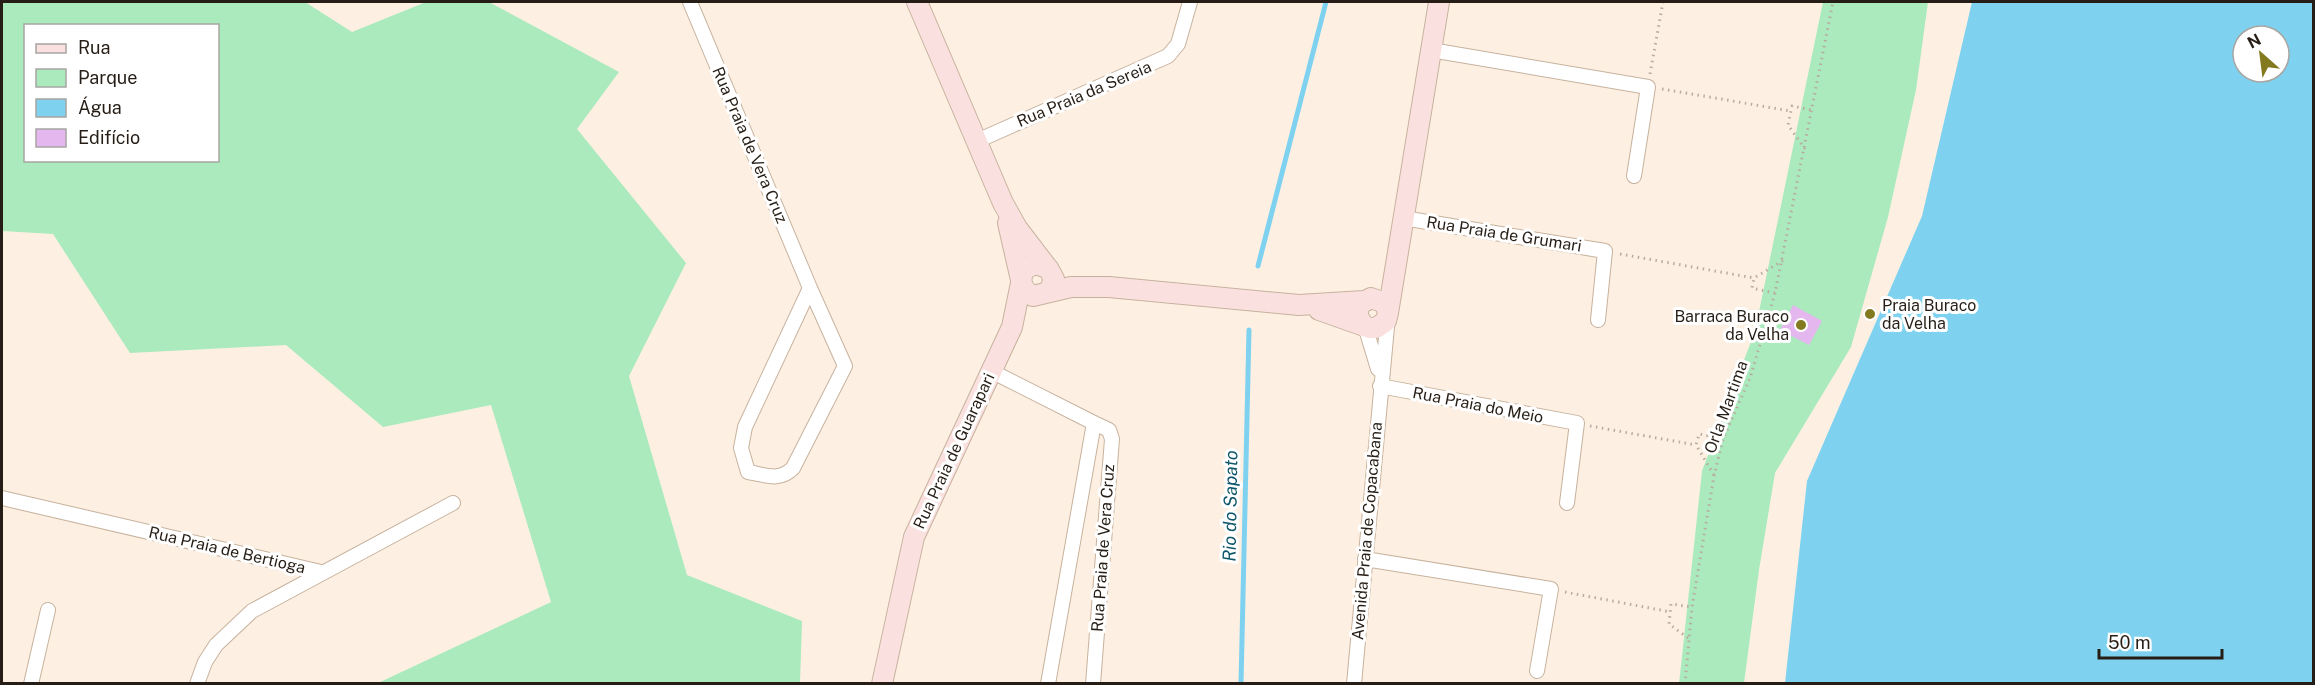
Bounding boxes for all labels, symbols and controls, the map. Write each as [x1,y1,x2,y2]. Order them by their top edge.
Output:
legend [24,24,219,162]
north arrow [2231,24,2291,84]
text: N [2244,30,2264,53]
text: Rua [78,37,110,58]
street label: Rua Praia da Sereia [1014,57,1154,131]
street label: Rua Praia de Vera Cruz [708,64,792,226]
text: Parque [78,67,138,88]
text: Água [78,96,122,118]
text: Edifício [78,127,140,148]
street label: Rua Praia de Grumari [1425,212,1583,256]
place label: Praia Buraco da Velha [1882,296,1976,333]
place label: Barraca Buraco da Velha [1674,307,1789,344]
marker: Praia Buraco da Velha [1863,307,1877,321]
marker: Barraca Buraco da Velha [1794,318,1808,332]
street label: Orla Martima [1700,358,1752,456]
street label: Rua Praia de Guarapari [910,370,998,532]
street label: Rua Praia do Meio [1411,383,1545,427]
street label: Avenida Praia de Copacabana [1348,421,1386,641]
water label: Rio do Sapato [1219,450,1241,562]
street label: Rua Praia de Vera Cruz [1088,463,1118,633]
street label: Rua Praia de Bertioga [147,523,307,577]
scale bar [2099,622,2222,660]
text: 50 m [2108,632,2151,653]

